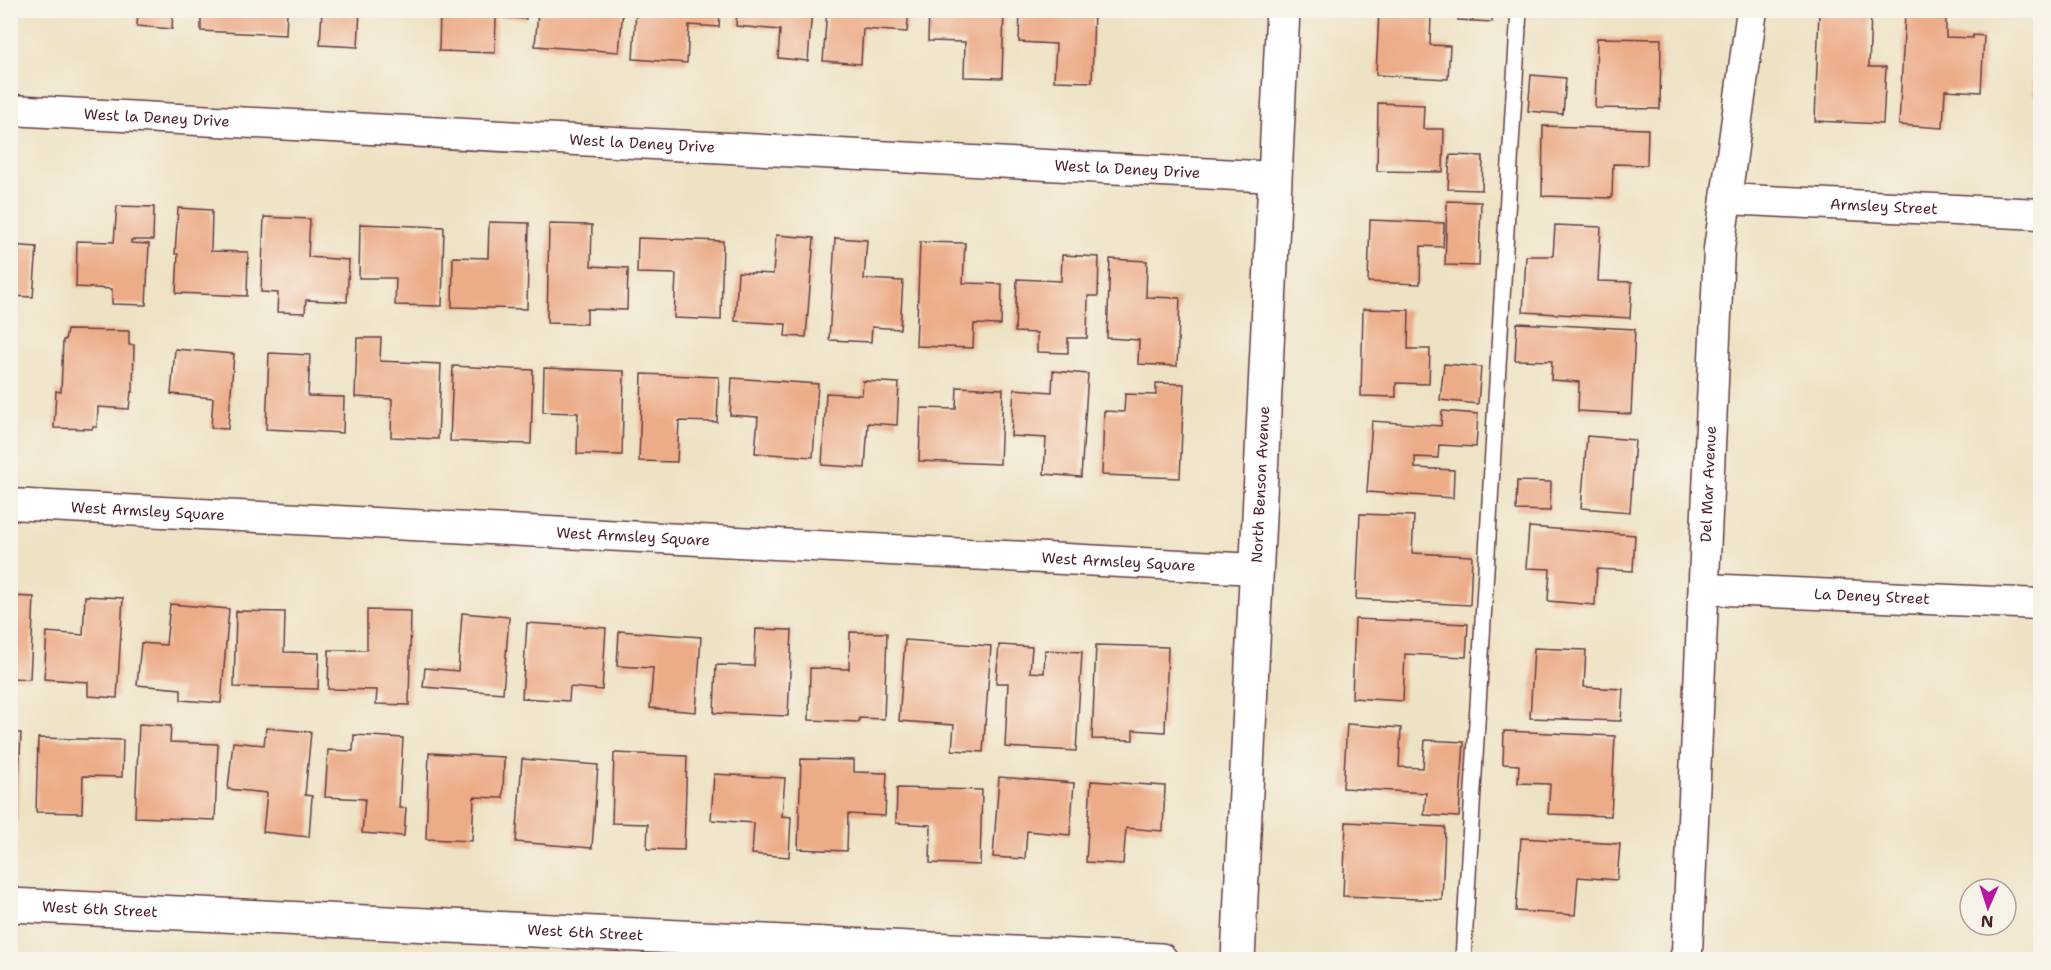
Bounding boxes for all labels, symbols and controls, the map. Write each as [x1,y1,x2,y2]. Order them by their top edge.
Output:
street label: West la Deney Drive [83,104,230,132]
street label: West la Deney Drive [569,130,716,157]
street label: West la Deney Drive [1054,155,1201,183]
street label: Armsley Street [1829,194,1938,219]
street label: North Benson Avenue [1247,405,1274,564]
street label: Del Mar Avenue [1696,425,1721,543]
street label: West Armsley Square [70,497,225,525]
street label: West Armsley Square [556,523,711,551]
street label: West Armsley Square [1041,548,1196,576]
street label: La Deney Street [1813,584,1930,609]
north arrow [1958,877,2018,937]
street label: West 6th Street [41,897,158,922]
text: N [1980,911,1994,932]
street label: West 6th Street [527,920,644,945]

